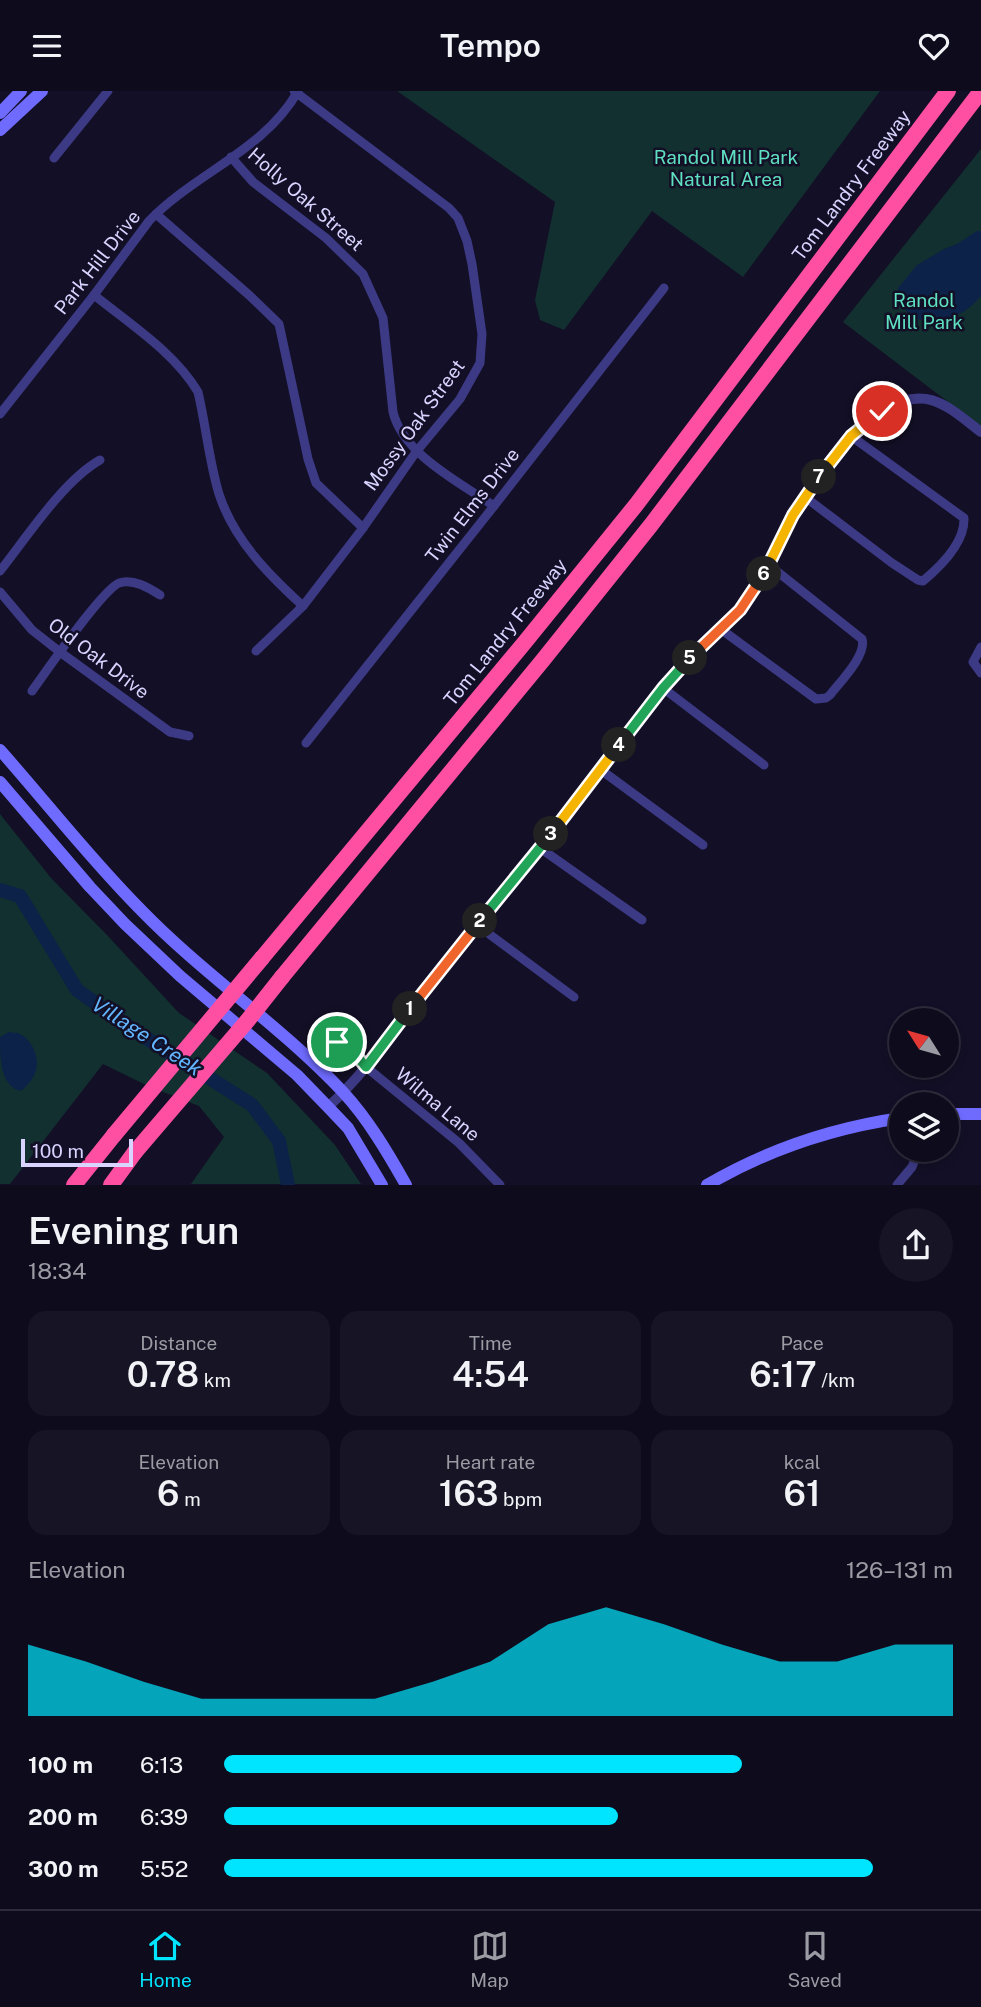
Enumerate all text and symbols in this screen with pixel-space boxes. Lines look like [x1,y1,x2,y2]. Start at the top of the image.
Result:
icon: menu [28,27,66,65]
text: Tempo [440,27,541,64]
icon: heart [915,27,953,65]
street label: Tom Landry Freeway [787,105,915,265]
street label: Holly Oak Street [244,143,368,255]
park label: Randol Mill Park Natural Area [654,146,799,190]
street label: Park Hill Drive [50,206,144,318]
park label: Randol Mill Park [885,289,963,333]
street label: Mossy Oak Street [359,355,469,495]
pin [852,381,912,441]
icon: check [863,392,901,430]
street label: Twin Elms Drive [421,444,523,566]
pin: 7 [802,459,836,495]
text: 7 [813,465,824,487]
street label: Tom Landry Freeway [439,554,571,710]
pin: 6 [746,557,782,591]
text: 6 [757,562,770,584]
street label: Old Oak Drive [44,613,154,703]
pin: 5 [672,641,708,675]
text: 5 [683,646,696,668]
pin: 4 [602,727,636,763]
text: 4 [612,733,625,755]
pin: 3 [534,817,568,851]
text: 3 [544,822,557,844]
pin: 2 [462,903,498,939]
text: 2 [473,909,486,931]
water label: Village Creek [87,991,207,1081]
pin: 1 [392,991,428,1027]
text: 1 [405,997,414,1019]
north arrow [889,1008,959,1078]
map controls [889,1008,959,1162]
pin [307,1012,367,1072]
icon: arrive [318,1023,356,1061]
street label: Wilma Lane [391,1062,485,1146]
button: layers [889,1092,959,1162]
scale bar [21,1135,133,1167]
text: 100 m [32,1140,84,1162]
text: Evening run [28,1208,239,1253]
button: share [879,1208,953,1282]
text: 18:34 [28,1257,86,1284]
text: Distance [140,1332,217,1354]
text: Time [469,1332,512,1354]
text: Pace [780,1332,824,1354]
text: 0.78 [127,1354,199,1395]
text: 4:54 [452,1354,529,1395]
text: 6:17 [749,1354,817,1395]
text: km [199,1369,231,1391]
text: /km [817,1369,855,1391]
text: Elevation [139,1451,219,1473]
text: Heart rate [446,1451,535,1473]
text: kcal [784,1451,821,1473]
text: 6 [157,1473,180,1514]
text: 163 [439,1473,499,1514]
text: 61 [784,1473,821,1514]
text: m [180,1488,201,1510]
text: bpm [499,1488,542,1510]
text: Elevation [28,1556,126,1583]
text: 126–131 m [846,1556,953,1583]
text: 100 m [28,1751,93,1778]
text: 6:13 [140,1751,183,1778]
text: 200 m [28,1803,98,1830]
text: 6:39 [140,1803,188,1830]
text: 300 m [28,1855,99,1882]
text: 5:52 [140,1855,188,1882]
tab: Home [139,1927,192,1991]
tab: Map [470,1927,509,1991]
tab: Saved [787,1927,842,1991]

